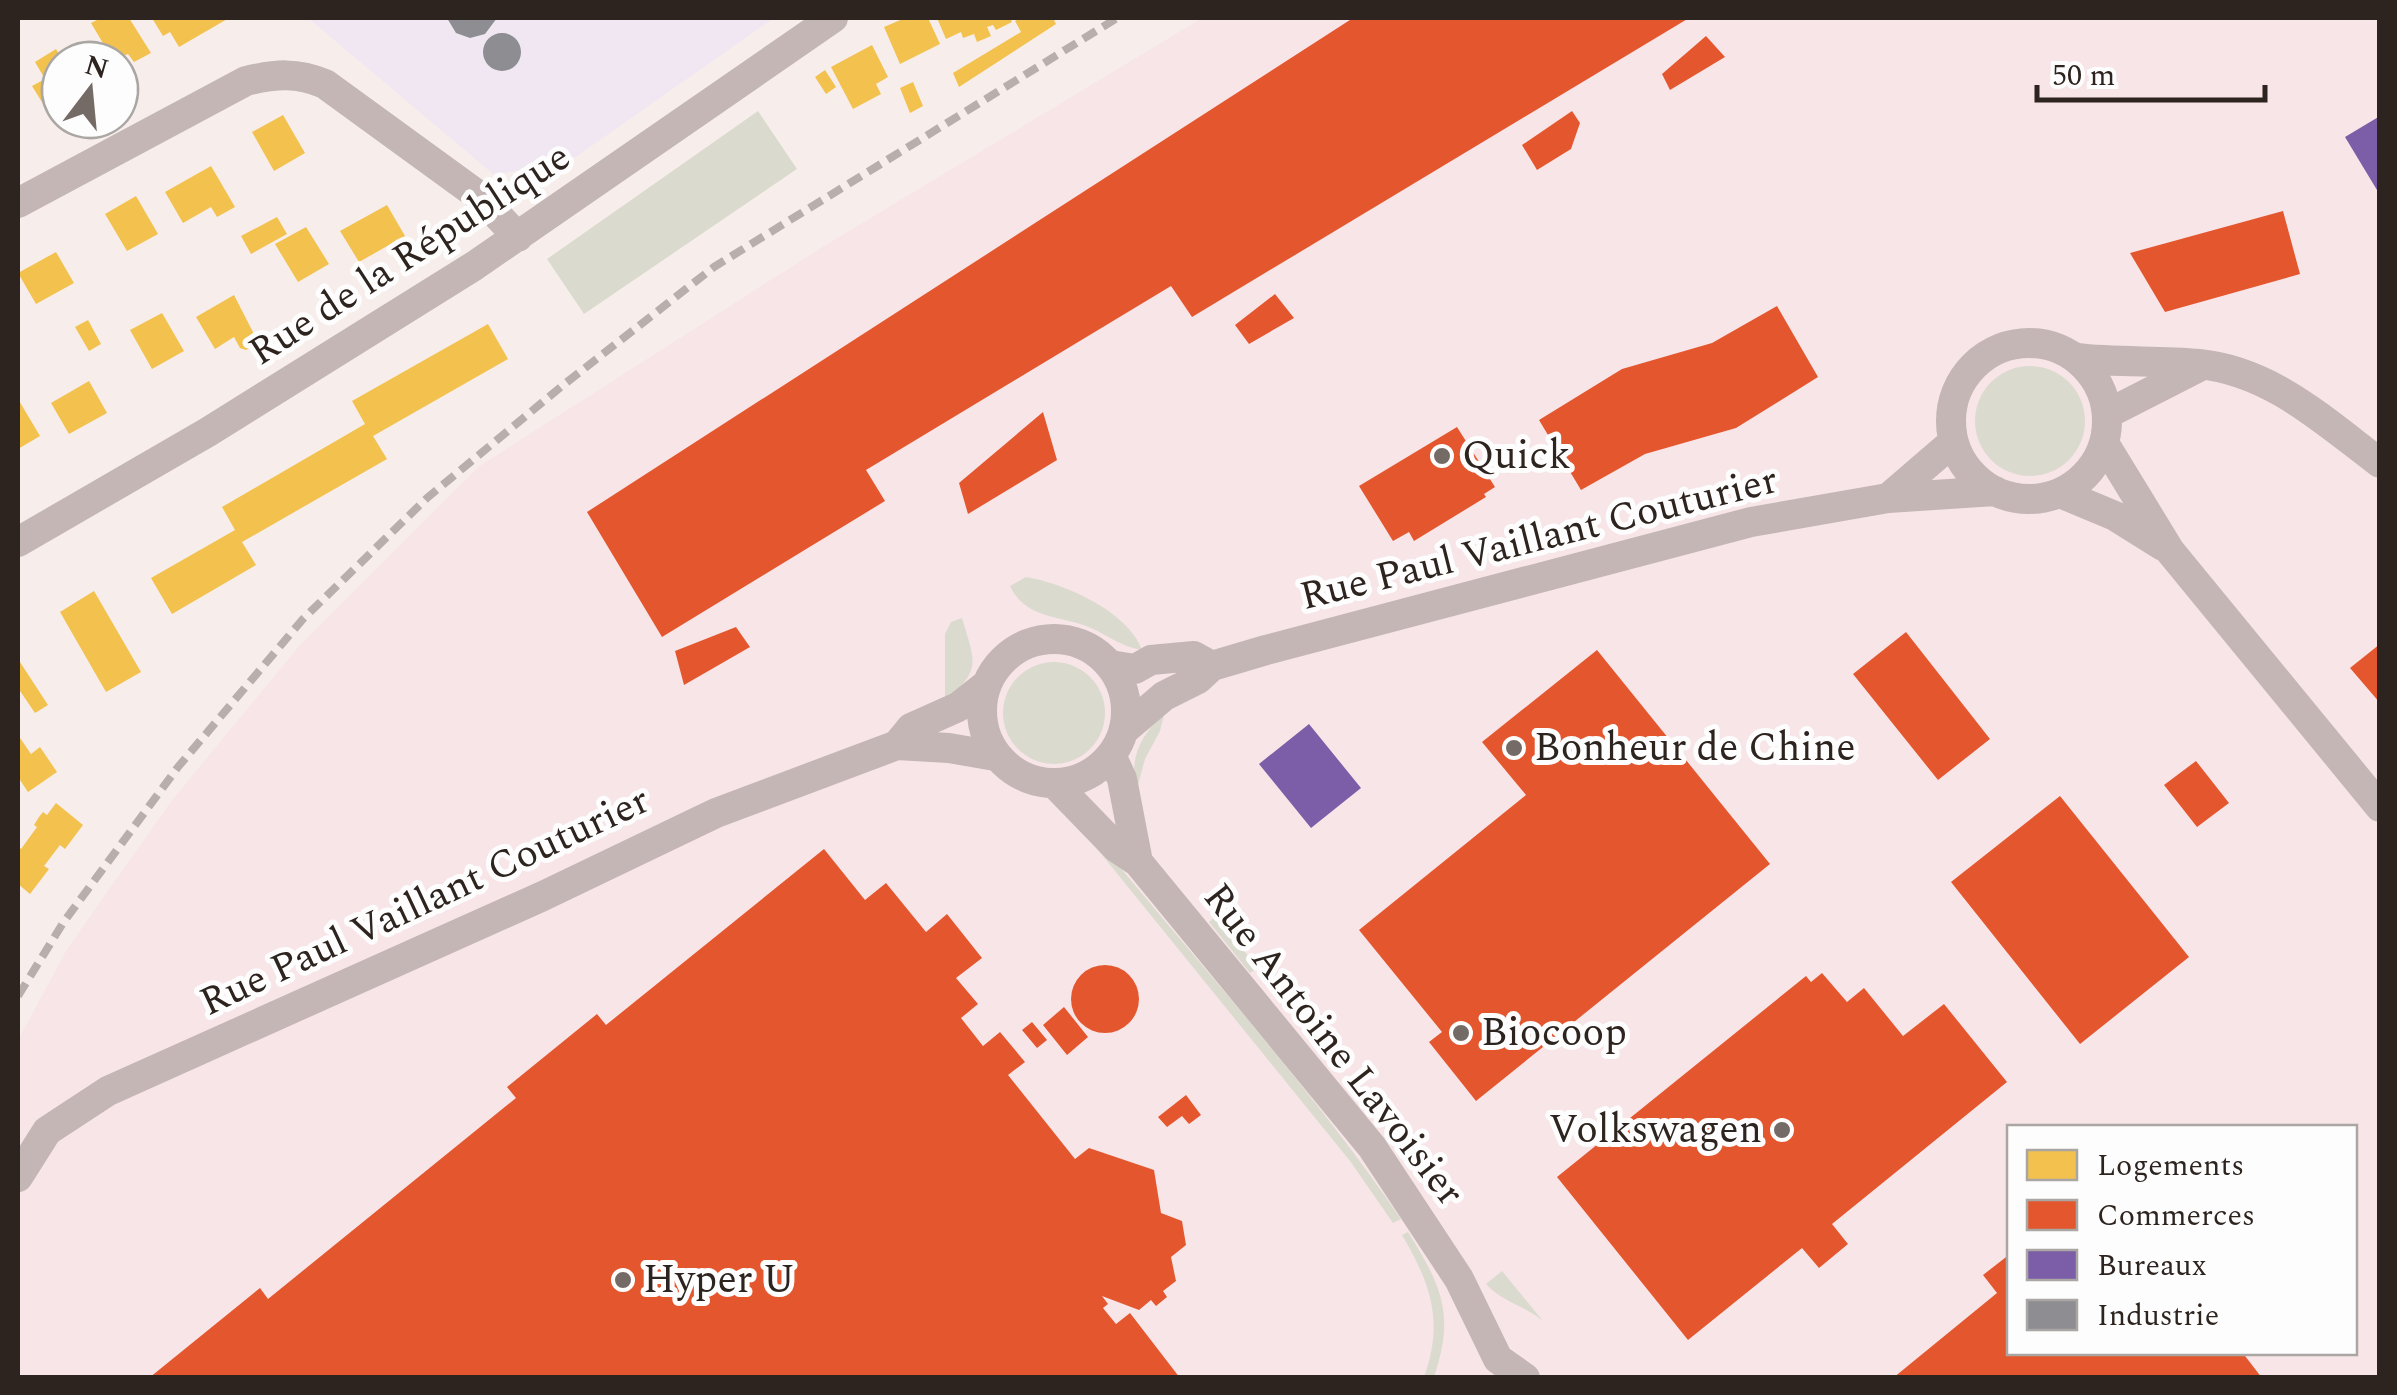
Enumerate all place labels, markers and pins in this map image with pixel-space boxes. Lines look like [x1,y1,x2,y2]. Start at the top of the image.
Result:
place label: Quick [1462,426,1571,487]
marker: Quick [1431,445,1453,467]
place label: Bonheur de Chine [1534,718,1856,779]
marker: Bonheur de Chine [1503,737,1525,759]
place label: Biocoop [1481,1003,1627,1064]
marker: Biocoop [1450,1022,1472,1044]
place label: Volkswagen [1549,1100,1762,1161]
marker: Volkswagen [1771,1119,1793,1141]
place label: Hyper U [643,1250,795,1311]
marker: Hyper U [612,1269,634,1291]

